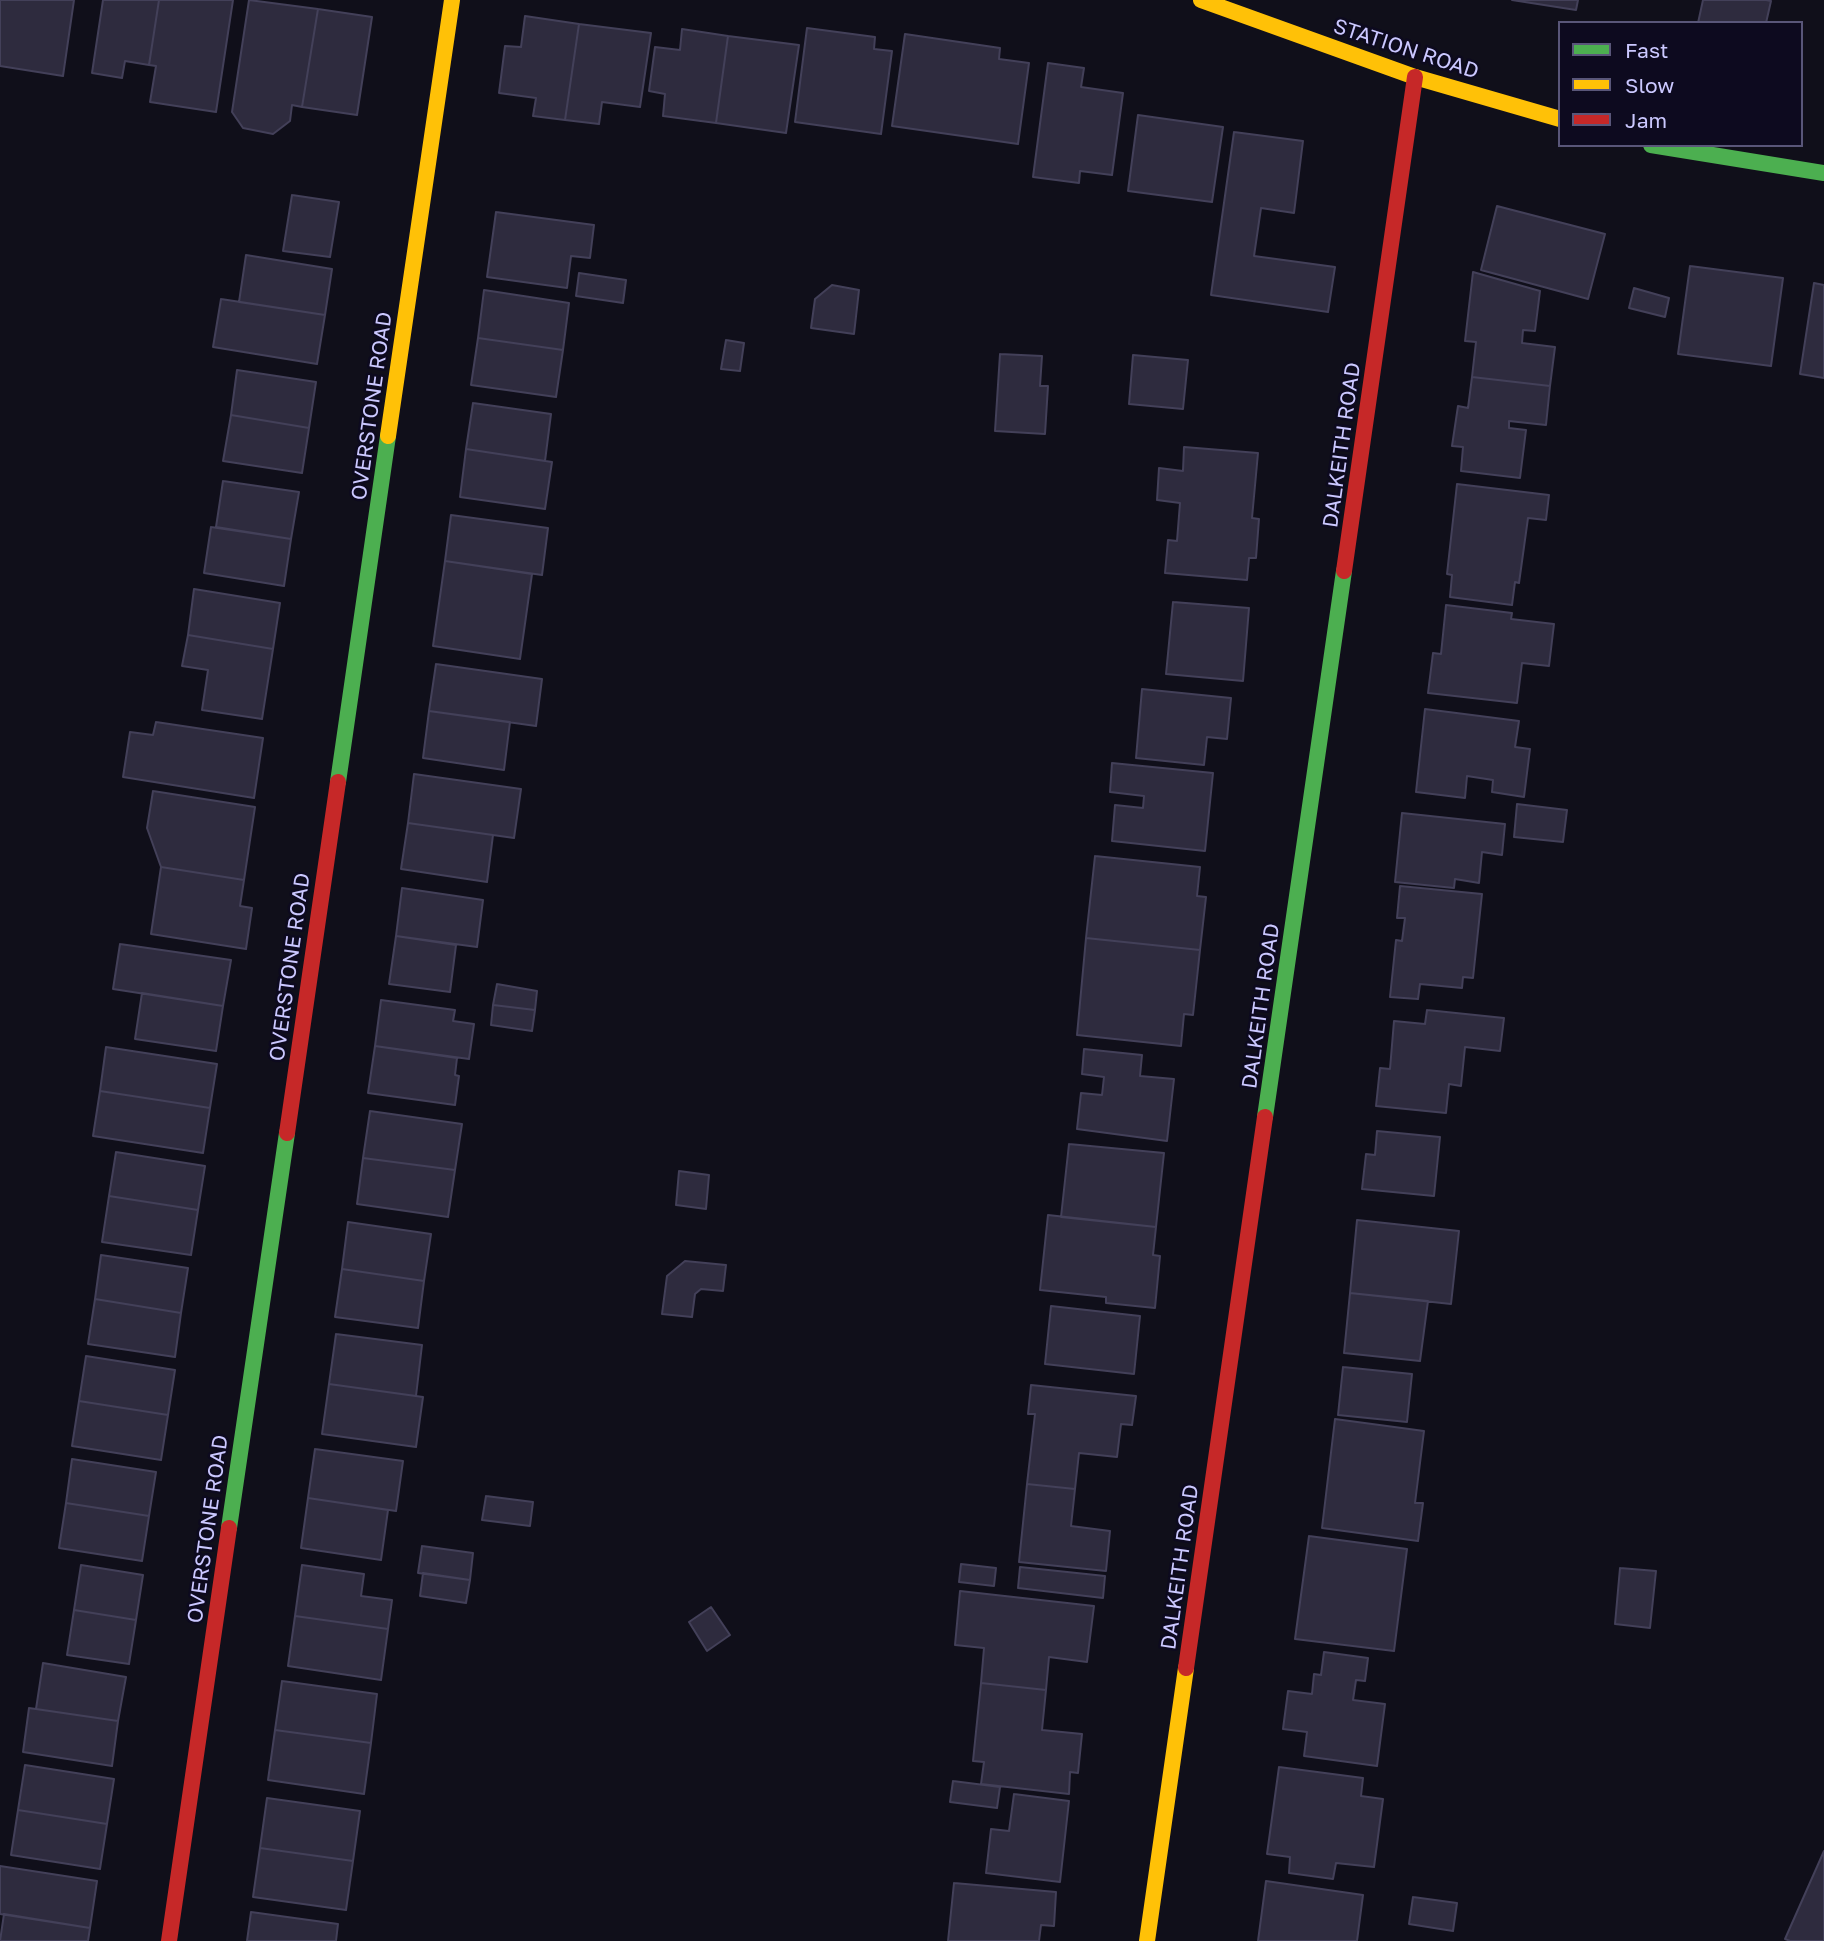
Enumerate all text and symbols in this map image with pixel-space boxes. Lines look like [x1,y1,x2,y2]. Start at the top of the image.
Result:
street label: STATION ROAD [1330,14,1482,84]
legend [1558,21,1803,147]
text: Fast [1625,37,1668,63]
text: Slow [1625,72,1674,98]
text: Jam [1625,107,1667,133]
street label: OVERSTONE ROAD [346,310,398,502]
street label: DALKEITH ROAD [1318,361,1366,529]
street label: OVERSTONE ROAD [264,871,316,1063]
street label: DALKEITH ROAD [1237,922,1285,1090]
street label: OVERSTONE ROAD [182,1433,234,1625]
street label: DALKEITH ROAD [1156,1483,1204,1651]

